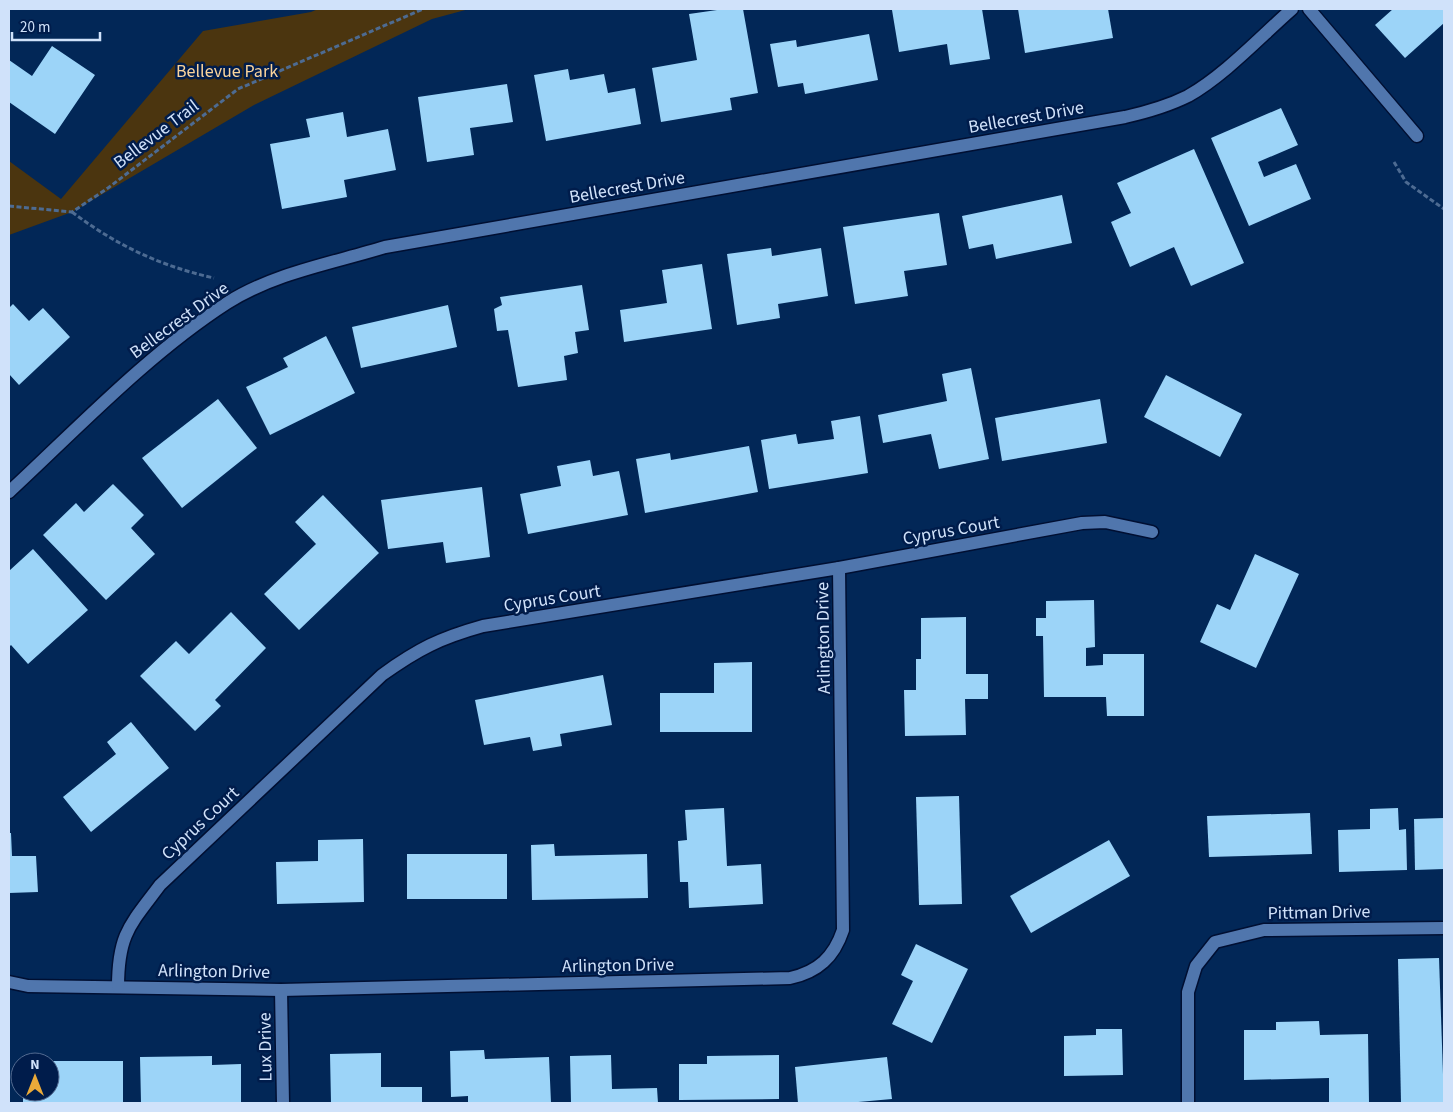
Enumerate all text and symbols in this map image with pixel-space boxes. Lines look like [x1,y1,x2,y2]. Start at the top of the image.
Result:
scale bar [12,10,100,42]
text: 20 m [20,17,50,38]
park label: Bellevue Park [176,59,278,84]
street label: Bellevue Trail [108,94,204,175]
street label: Bellecrest Drive [966,95,1086,140]
street label: Bellecrest Drive [567,165,687,210]
street label: Bellecrest Drive [125,276,234,365]
street label: Cyprus Court [901,510,1001,551]
street label: Cyprus Court [502,579,602,618]
street label: Arlington Drive [810,582,837,694]
street label: Cyprus Court [156,781,245,866]
street label: Pittman Drive [1267,899,1371,926]
street label: Arlington Drive [562,952,674,979]
street label: Arlington Drive [158,958,270,985]
street label: Lux Drive [252,1012,279,1082]
north arrow [10,1052,60,1102]
text: N [30,1055,40,1075]

